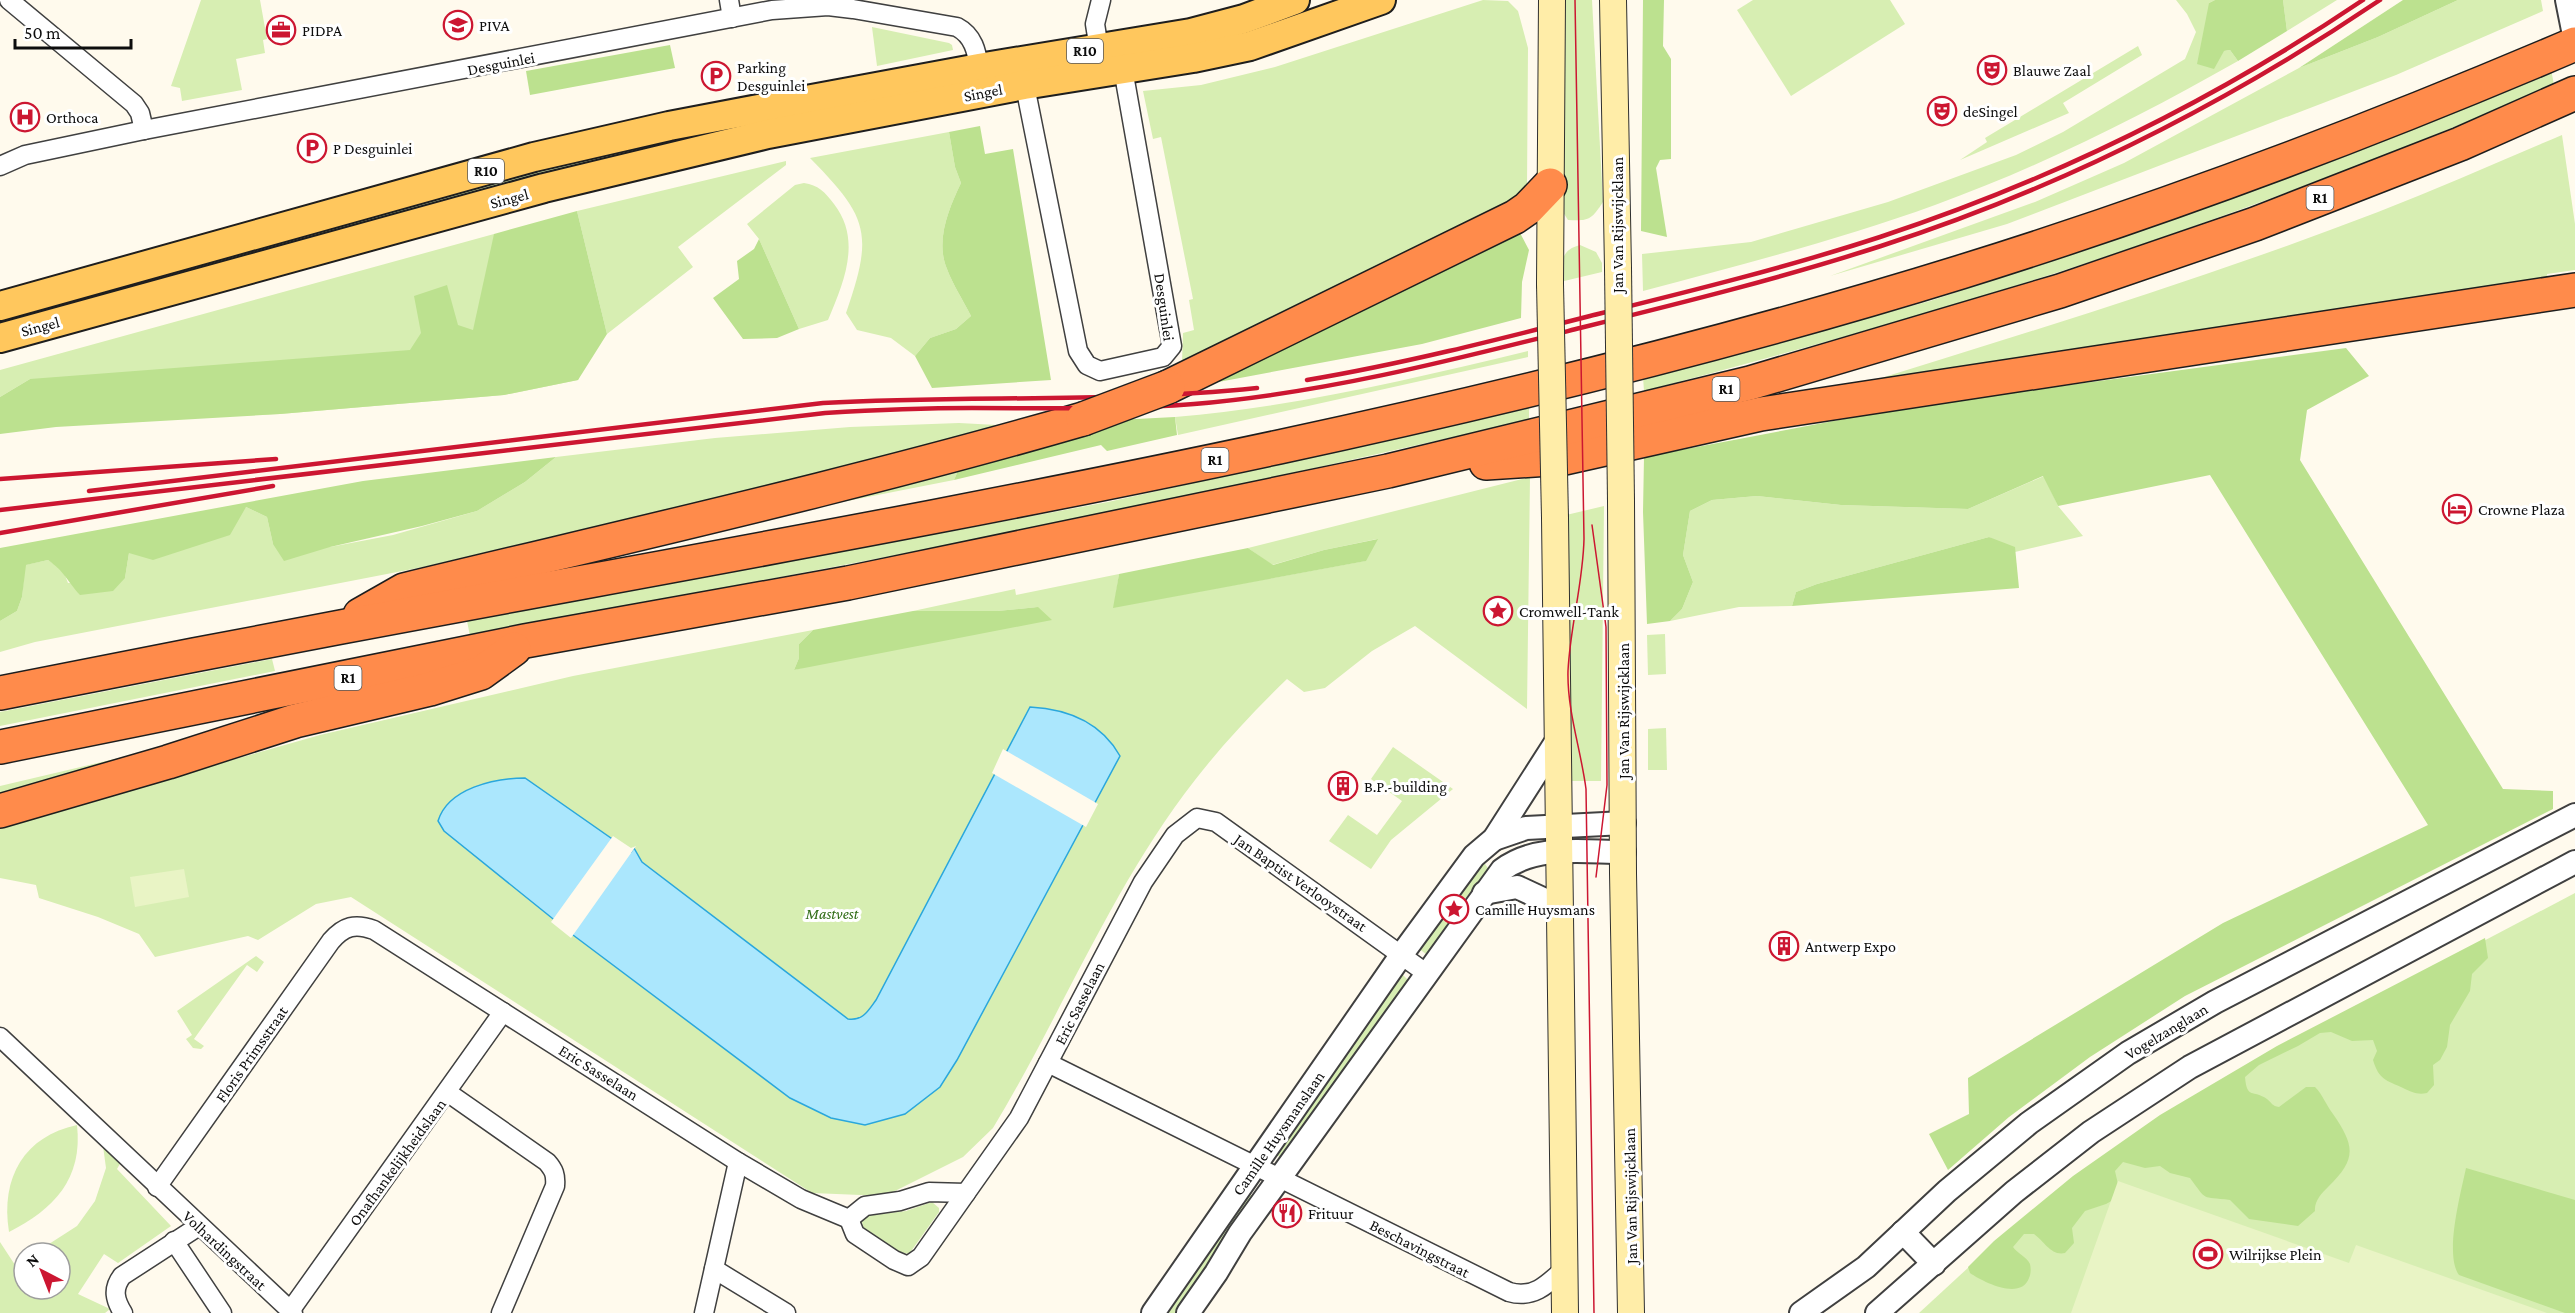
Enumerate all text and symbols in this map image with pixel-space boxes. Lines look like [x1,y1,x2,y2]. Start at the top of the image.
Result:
school or university icon: PIVA [442,9,474,41]
scale bar [15,12,130,50]
office icon: PIDPA [265,14,297,46]
place label: PIVA [479,17,510,34]
place label: PIDPA [302,22,343,39]
text: 50 m [24,23,61,43]
road number: R10 [1067,39,1103,63]
street label: Desguinlei [466,49,536,79]
theatre icon: Blauwe Zaal [1976,54,2008,86]
place label: Parking Desguinlei [737,59,805,95]
parking icon: Parking Desguinlei [700,60,732,92]
place label: Blauwe Zaal [2013,62,2091,79]
street label: Singel [962,80,1004,106]
theatre icon: deSingel [1926,95,1958,127]
hospital icon: Orthoca [9,101,41,133]
place label: deSingel [1963,103,2018,121]
place label: Orthoca [46,109,99,126]
parking icon: P Desguinlei [296,132,328,164]
place label: P Desguinlei [333,140,412,158]
street label: Jan Van Rijswijcklaan [1609,157,1627,295]
road number: R10 [468,159,504,183]
street label: Singel [488,185,530,213]
road number: R1 [2306,186,2334,210]
street label: Desguinlei [1150,272,1178,342]
street label: Singel [19,313,61,341]
road number: R1 [1712,377,1740,401]
road number: R1 [1202,448,1228,472]
hotel icon: Crowne Plaza [2441,493,2473,525]
place label: Crowne Plaza [2478,501,2566,518]
place icon: Cromwell-Tank [1482,595,1514,627]
place label: Cromwell-Tank [1519,603,1619,620]
street label: Jan Van Rijswijcklaan [1615,643,1633,781]
road number: R1 [334,666,362,690]
building icon: B.P.-building [1327,770,1359,802]
place label: B.P.-building [1364,778,1447,796]
street label: Jan Baptist Verlooystraat [1229,829,1371,936]
place icon: Camille Huysmans [1438,893,1470,925]
place label: Camille Huysmans [1475,901,1595,919]
park label: Mastvest [805,905,859,922]
building icon: Antwerp Expo [1768,930,1800,962]
place label: Antwerp Expo [1805,938,1896,956]
street label: Eric Sasselaan [1051,959,1108,1047]
street label: Vogelzanglaan [2122,1000,2212,1064]
street label: Floris Primsstraat [212,1002,291,1106]
street label: Eric Sasselaan [556,1041,642,1104]
street label: Camille Huysmanslaan [1229,1068,1329,1199]
street label: Onafhankelijkheidslaan [346,1095,450,1230]
street label: Jan Van Rijswijcklaan [1621,1127,1641,1266]
restaurant icon: Frituur [1271,1197,1303,1229]
place label: Frituur [1308,1205,1354,1222]
street label: Volhardingstraat [179,1207,270,1295]
street label: Beschavingstraat [1367,1216,1473,1282]
sports icon: Wilrijkse Plein [2192,1238,2224,1270]
north arrow [12,1241,72,1301]
place label: Wilrijkse Plein [2229,1246,2322,1264]
text: N [23,1250,42,1270]

